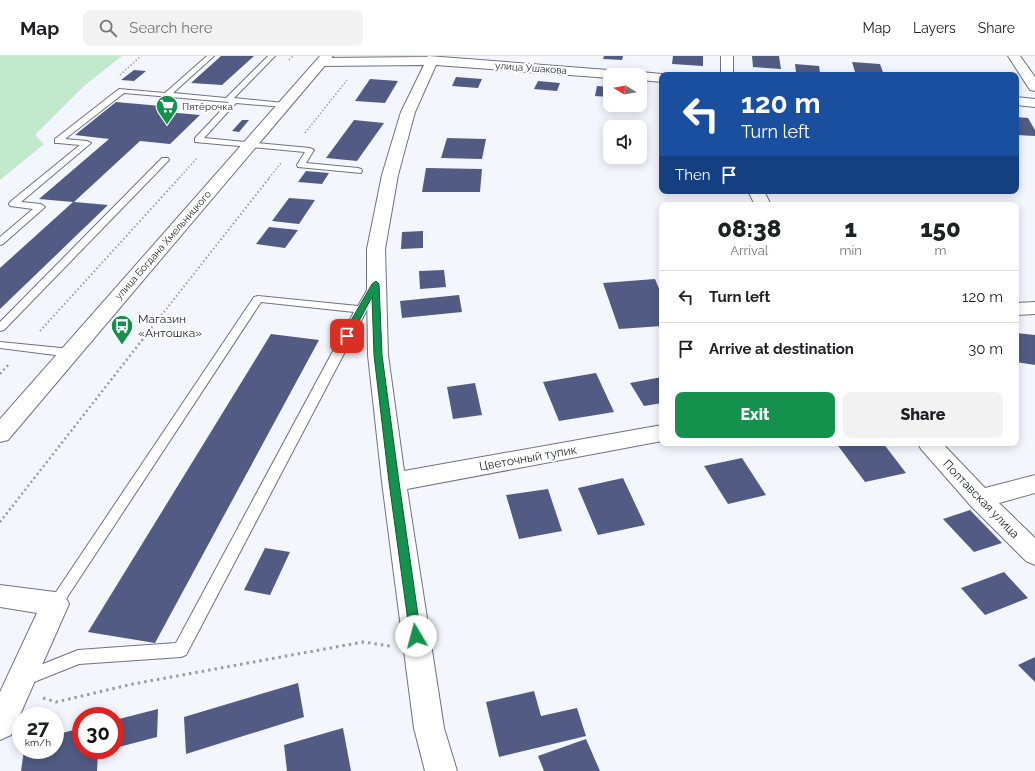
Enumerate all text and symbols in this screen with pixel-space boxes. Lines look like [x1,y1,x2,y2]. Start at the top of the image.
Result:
search box [83,10,363,46]
text: Map [20,17,59,39]
icon: search [97,17,119,39]
text: Search here [129,19,213,37]
text: Map [863,20,891,36]
text: Layers [913,20,956,36]
text: Share [978,20,1015,36]
street label: улица Ушакова [495,60,567,76]
north arrow [603,68,647,112]
map controls [603,68,647,164]
text: 120 m [741,87,821,120]
icon: left [675,88,727,140]
supermarket icon: Пятёрочка [154,93,180,126]
place label: Пятёрочка [182,101,233,112]
button: sound [603,120,647,164]
text: Turn left [741,121,810,142]
icon: arrive [718,164,740,186]
text: Then [675,166,710,184]
street label: улица Богдана Хмельницкого [113,188,213,302]
text: 08:38 [717,214,781,243]
text: 1 [845,214,857,243]
text: 150 [920,214,961,243]
text: Arrival [730,243,768,258]
text: min [840,243,862,258]
text: m [934,243,946,258]
icon: left [675,286,697,308]
text: Turn left [709,288,770,306]
text: 120 m [962,288,1003,306]
place label: Магазин «Антошка» [138,312,202,340]
bus stop icon: Магазин «Антошка» [109,313,135,346]
pin [330,319,364,353]
icon: arrive [336,325,358,347]
icon: arrive [675,338,697,360]
text: Arrive at destination [709,340,854,358]
text: 30 m [968,340,1003,358]
button: Exit [675,392,835,438]
button: Share [843,392,1003,438]
street label: Цветочный тупик [478,443,578,473]
street label: Полтавская улица [940,457,1022,541]
position arrow [395,615,437,657]
speed limit sign: 30 [72,707,124,759]
text: 27 [27,716,49,740]
text: km/h [25,737,51,748]

